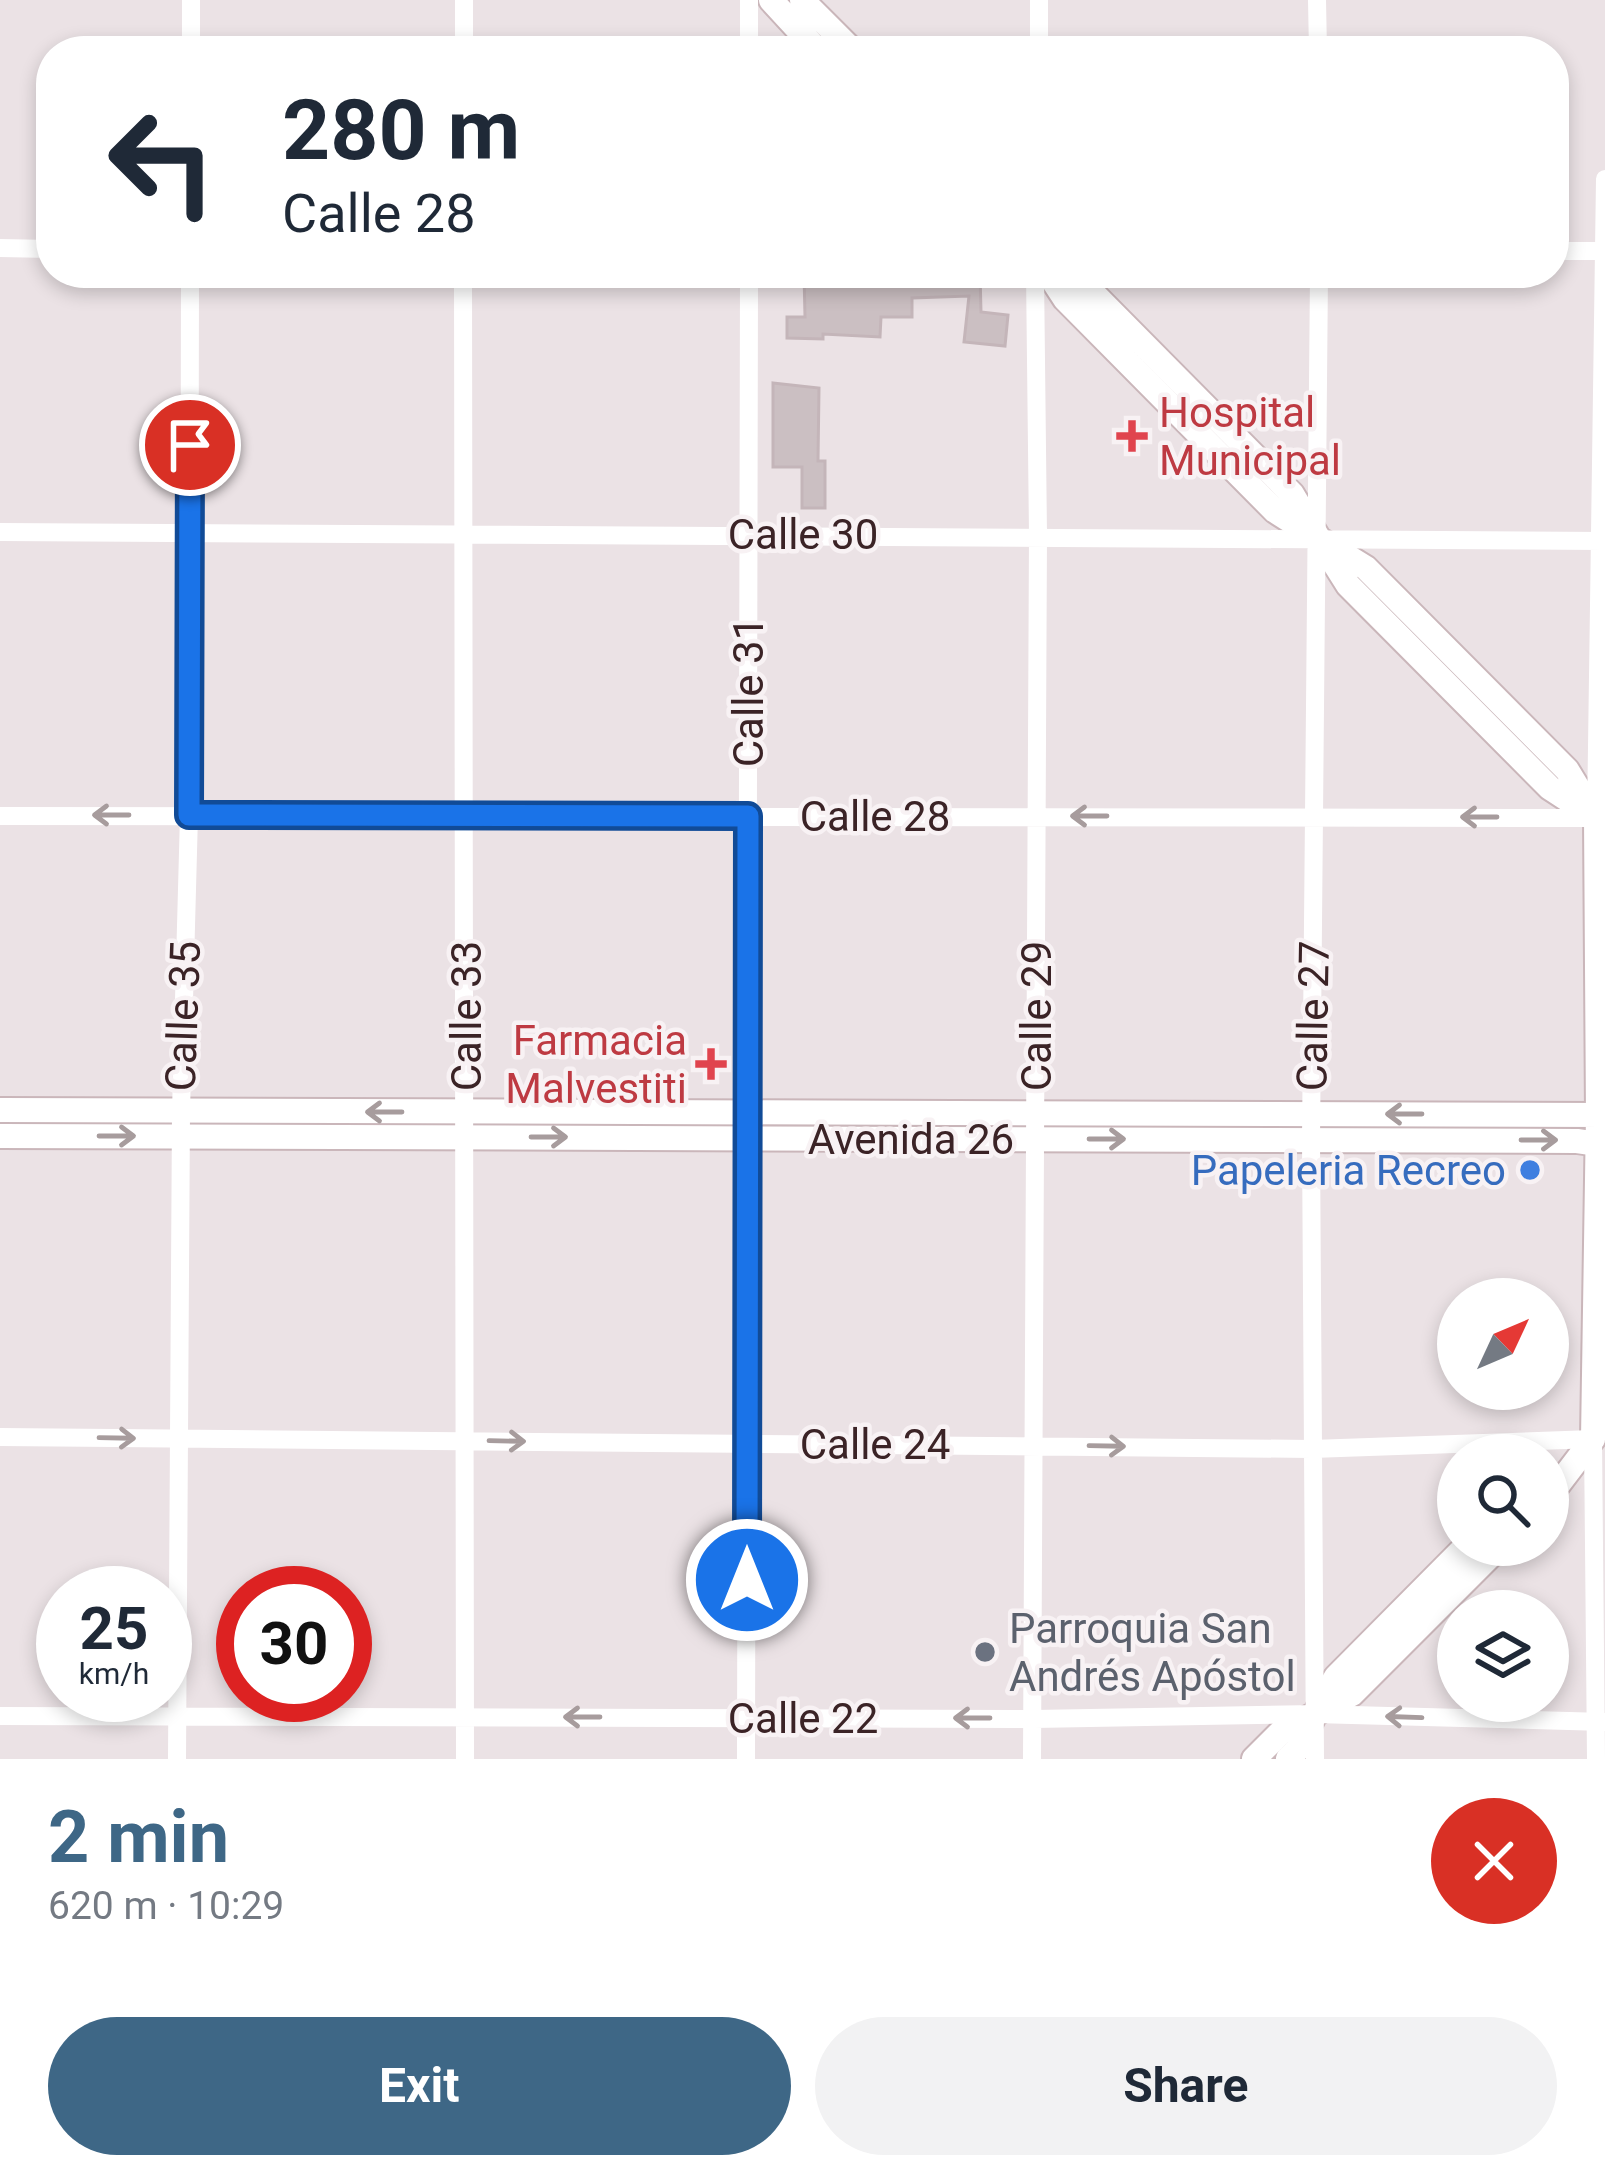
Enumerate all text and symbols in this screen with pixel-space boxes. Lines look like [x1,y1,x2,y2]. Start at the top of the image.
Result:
text: 280 m [282,81,520,180]
icon: left [84,84,240,240]
text: Calle 28 [282,182,476,245]
place label: Hospital Municipal [1159,388,1341,485]
pin [139,394,241,496]
icon: arrive [157,412,223,478]
marker: Hospital Municipal [1116,420,1148,452]
street label: Calle 30 [728,510,878,559]
street label: Calle 31 [724,617,773,767]
street label: Calle 28 [800,792,950,841]
one-way arrow [92,804,131,826]
one-way arrow [1070,805,1109,827]
one-way arrow [1460,806,1499,828]
street label: Calle 35 [156,940,210,1092]
street label: Calle 27 [1287,940,1339,1092]
street label: Calle 33 [442,941,491,1091]
street label: Calle 29 [1012,941,1061,1091]
place label: Farmacia Malvestiti [505,1016,687,1113]
marker: Farmacia Malvestiti [698,1051,724,1077]
one-way arrow [365,1101,404,1123]
one-way arrow [1385,1103,1424,1125]
street label: Avenida 26 [808,1115,1014,1164]
one-way arrow [97,1125,136,1147]
one-way arrow [529,1126,568,1148]
one-way arrow [1087,1128,1126,1150]
one-way arrow [1519,1129,1558,1152]
place label: Papeleria Recreo [1191,1146,1506,1195]
marker: Papeleria Recreo [1517,1157,1543,1183]
north arrow [1437,1278,1569,1410]
map controls [1437,1278,1569,1722]
street label: Calle 24 [800,1420,950,1469]
one-way arrow [97,1427,136,1450]
one-way arrow [487,1429,526,1452]
one-way arrow [1087,1434,1126,1457]
button: search [1437,1434,1569,1566]
position arrow [684,1517,810,1643]
speed limit sign: 30 [216,1566,372,1722]
button: layers [1437,1590,1569,1722]
text: 25 [80,1593,148,1664]
place label: Parroquia San Andrés Apóstol [1009,1604,1296,1701]
marker: Parroquia San Andrés Apóstol [972,1639,998,1665]
text: km/h [79,1656,149,1691]
street label: Calle 22 [728,1694,878,1743]
one-way arrow [1385,1705,1424,1728]
one-way arrow [563,1706,602,1728]
one-way arrow [953,1707,992,1730]
text: 2 min [48,1795,229,1880]
button: close [1431,1798,1557,1924]
text: 620 m · 10:29 [48,1883,284,1929]
button: Exit [48,2017,791,2155]
button: Share [815,2017,1557,2155]

